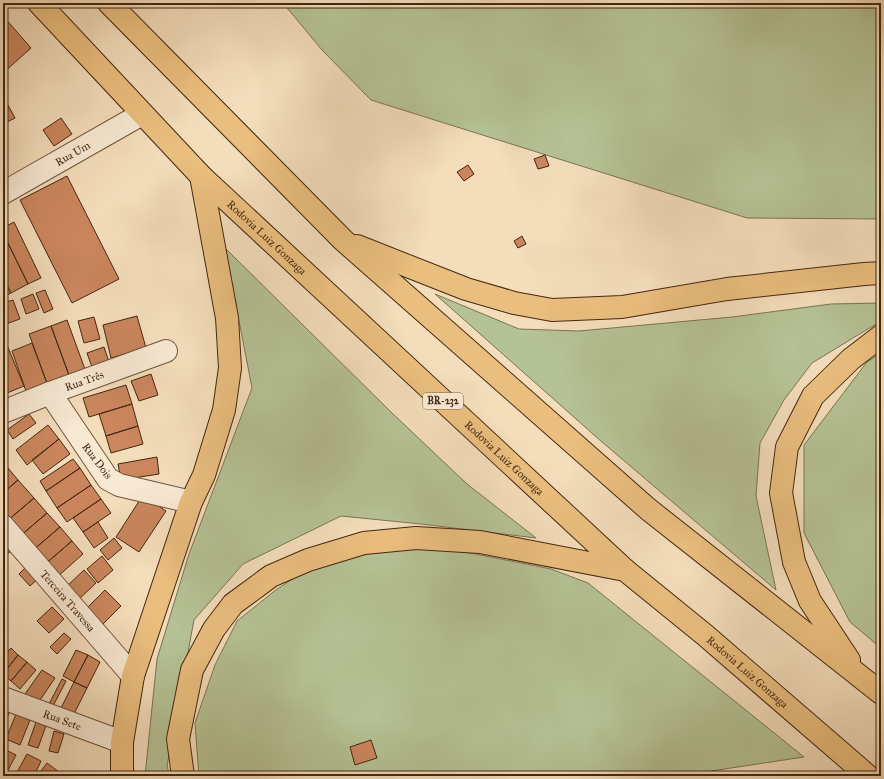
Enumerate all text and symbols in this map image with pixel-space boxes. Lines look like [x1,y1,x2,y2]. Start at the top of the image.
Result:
street label: Rua Um [53,138,93,169]
street label: Rodovia Luiz Gonzaga [225,197,309,277]
street label: Rua Três [63,368,105,394]
road number: BR-232 [423,393,463,409]
street label: Rodovia Luiz Gonzaga [462,418,547,498]
street label: Rua Dois [79,440,115,482]
street label: Terceira Travessa [38,567,98,634]
street label: Rodovia Luiz Gonzaga [704,633,791,711]
street label: Rua Sete [41,707,83,733]

